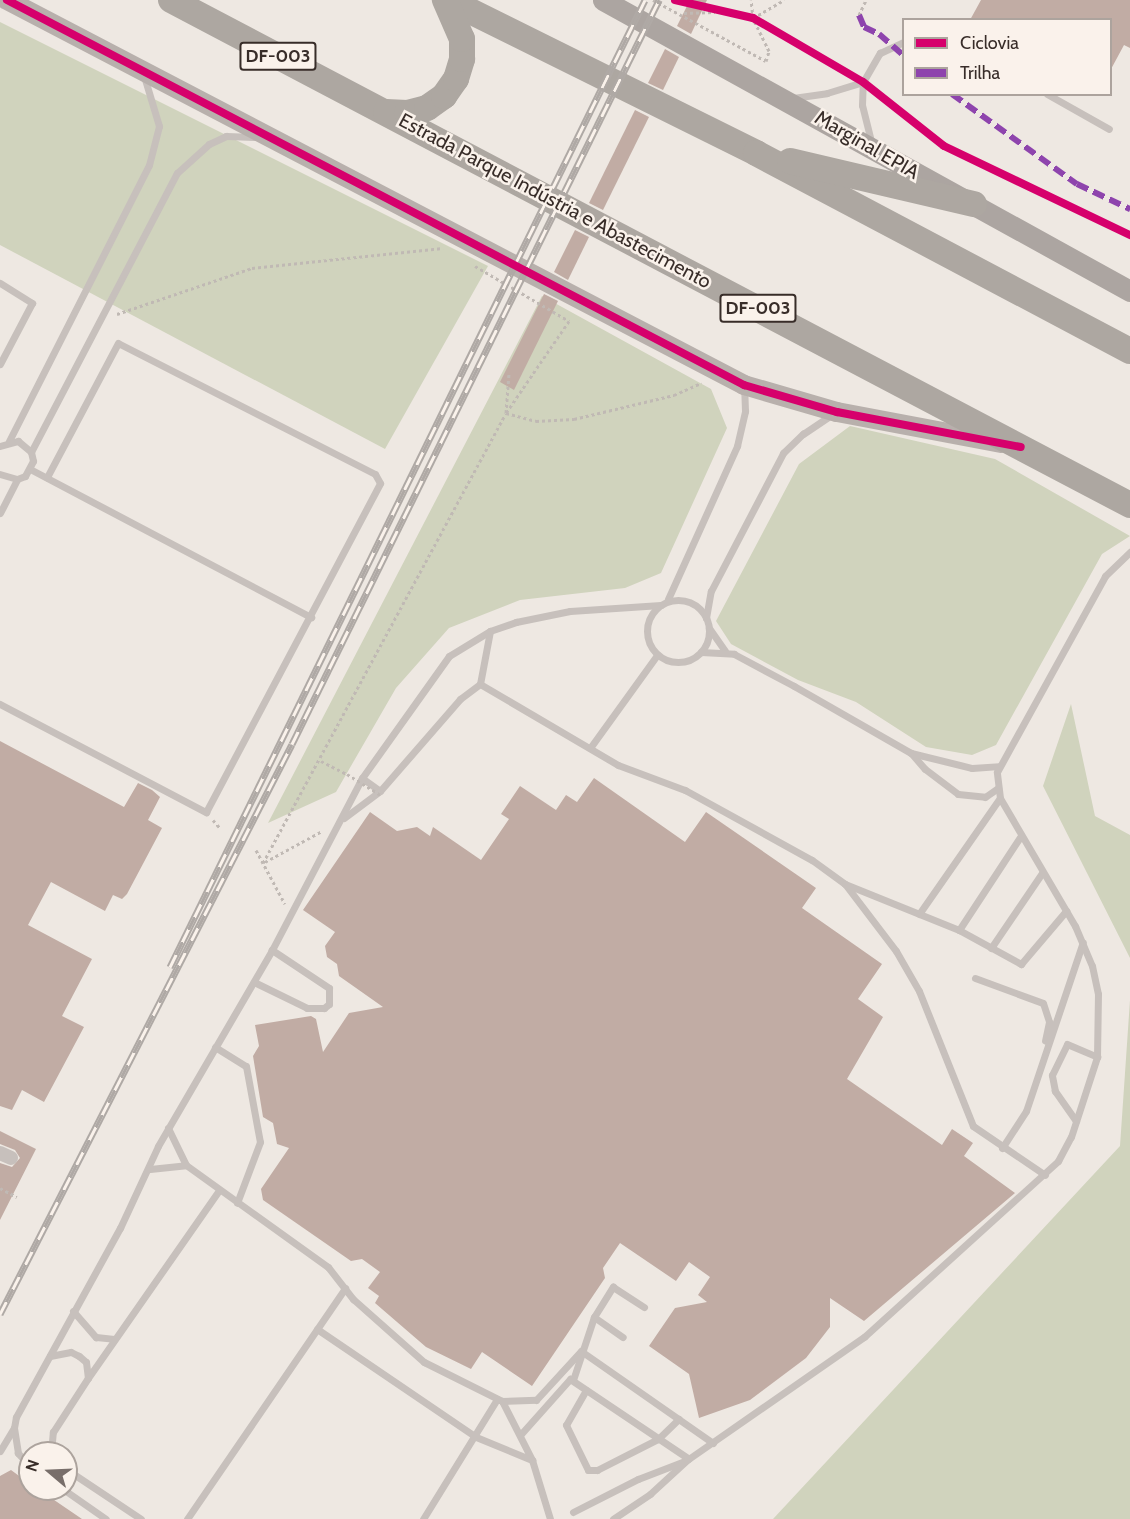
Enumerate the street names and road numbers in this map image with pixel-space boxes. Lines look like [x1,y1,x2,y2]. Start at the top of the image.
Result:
road number: DF-003 [239,41,317,71]
street label: Marginal EPIA [811,105,923,185]
street label: Estrada Parque Indústria e Abastecimento [395,108,715,294]
road number: DF-003 [719,293,797,323]

